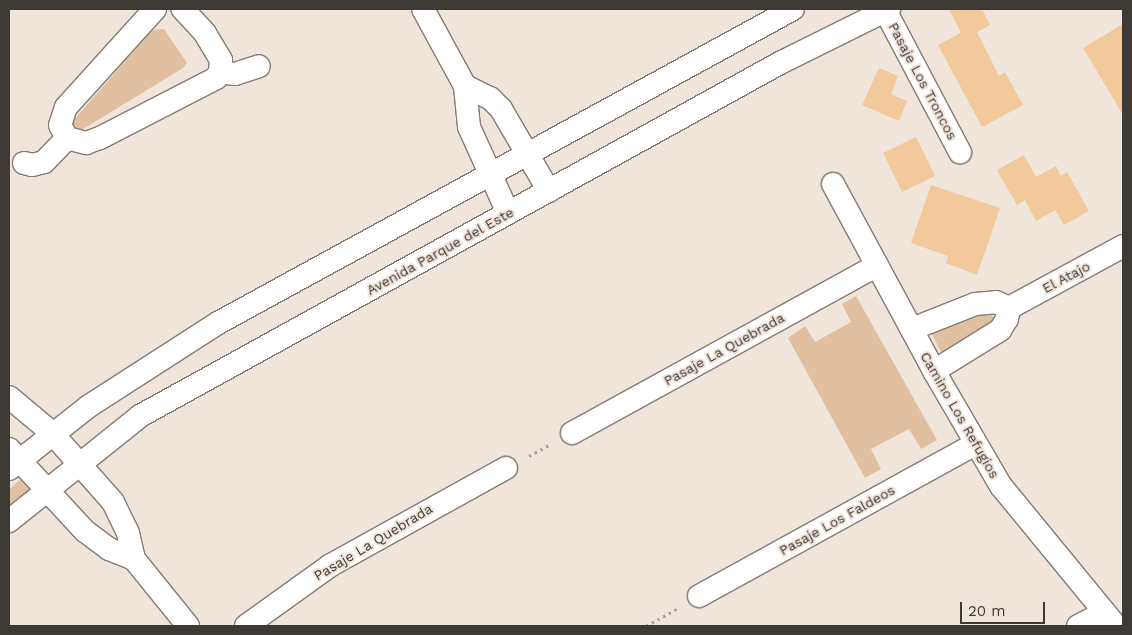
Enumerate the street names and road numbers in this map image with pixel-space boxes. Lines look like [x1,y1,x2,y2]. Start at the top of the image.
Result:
street label: Pasaje Los Troncos [885,19,961,143]
street label: Avenida Parque del Este [363,203,517,299]
street label: El Atajo [1039,257,1093,297]
street label: Pasaje La Quebrada [661,309,787,389]
street label: Camino Los Refugios [917,349,1003,481]
street label: Pasaje Los Faldeos [776,481,898,559]
street label: Pasaje La Quebrada [311,500,435,584]

